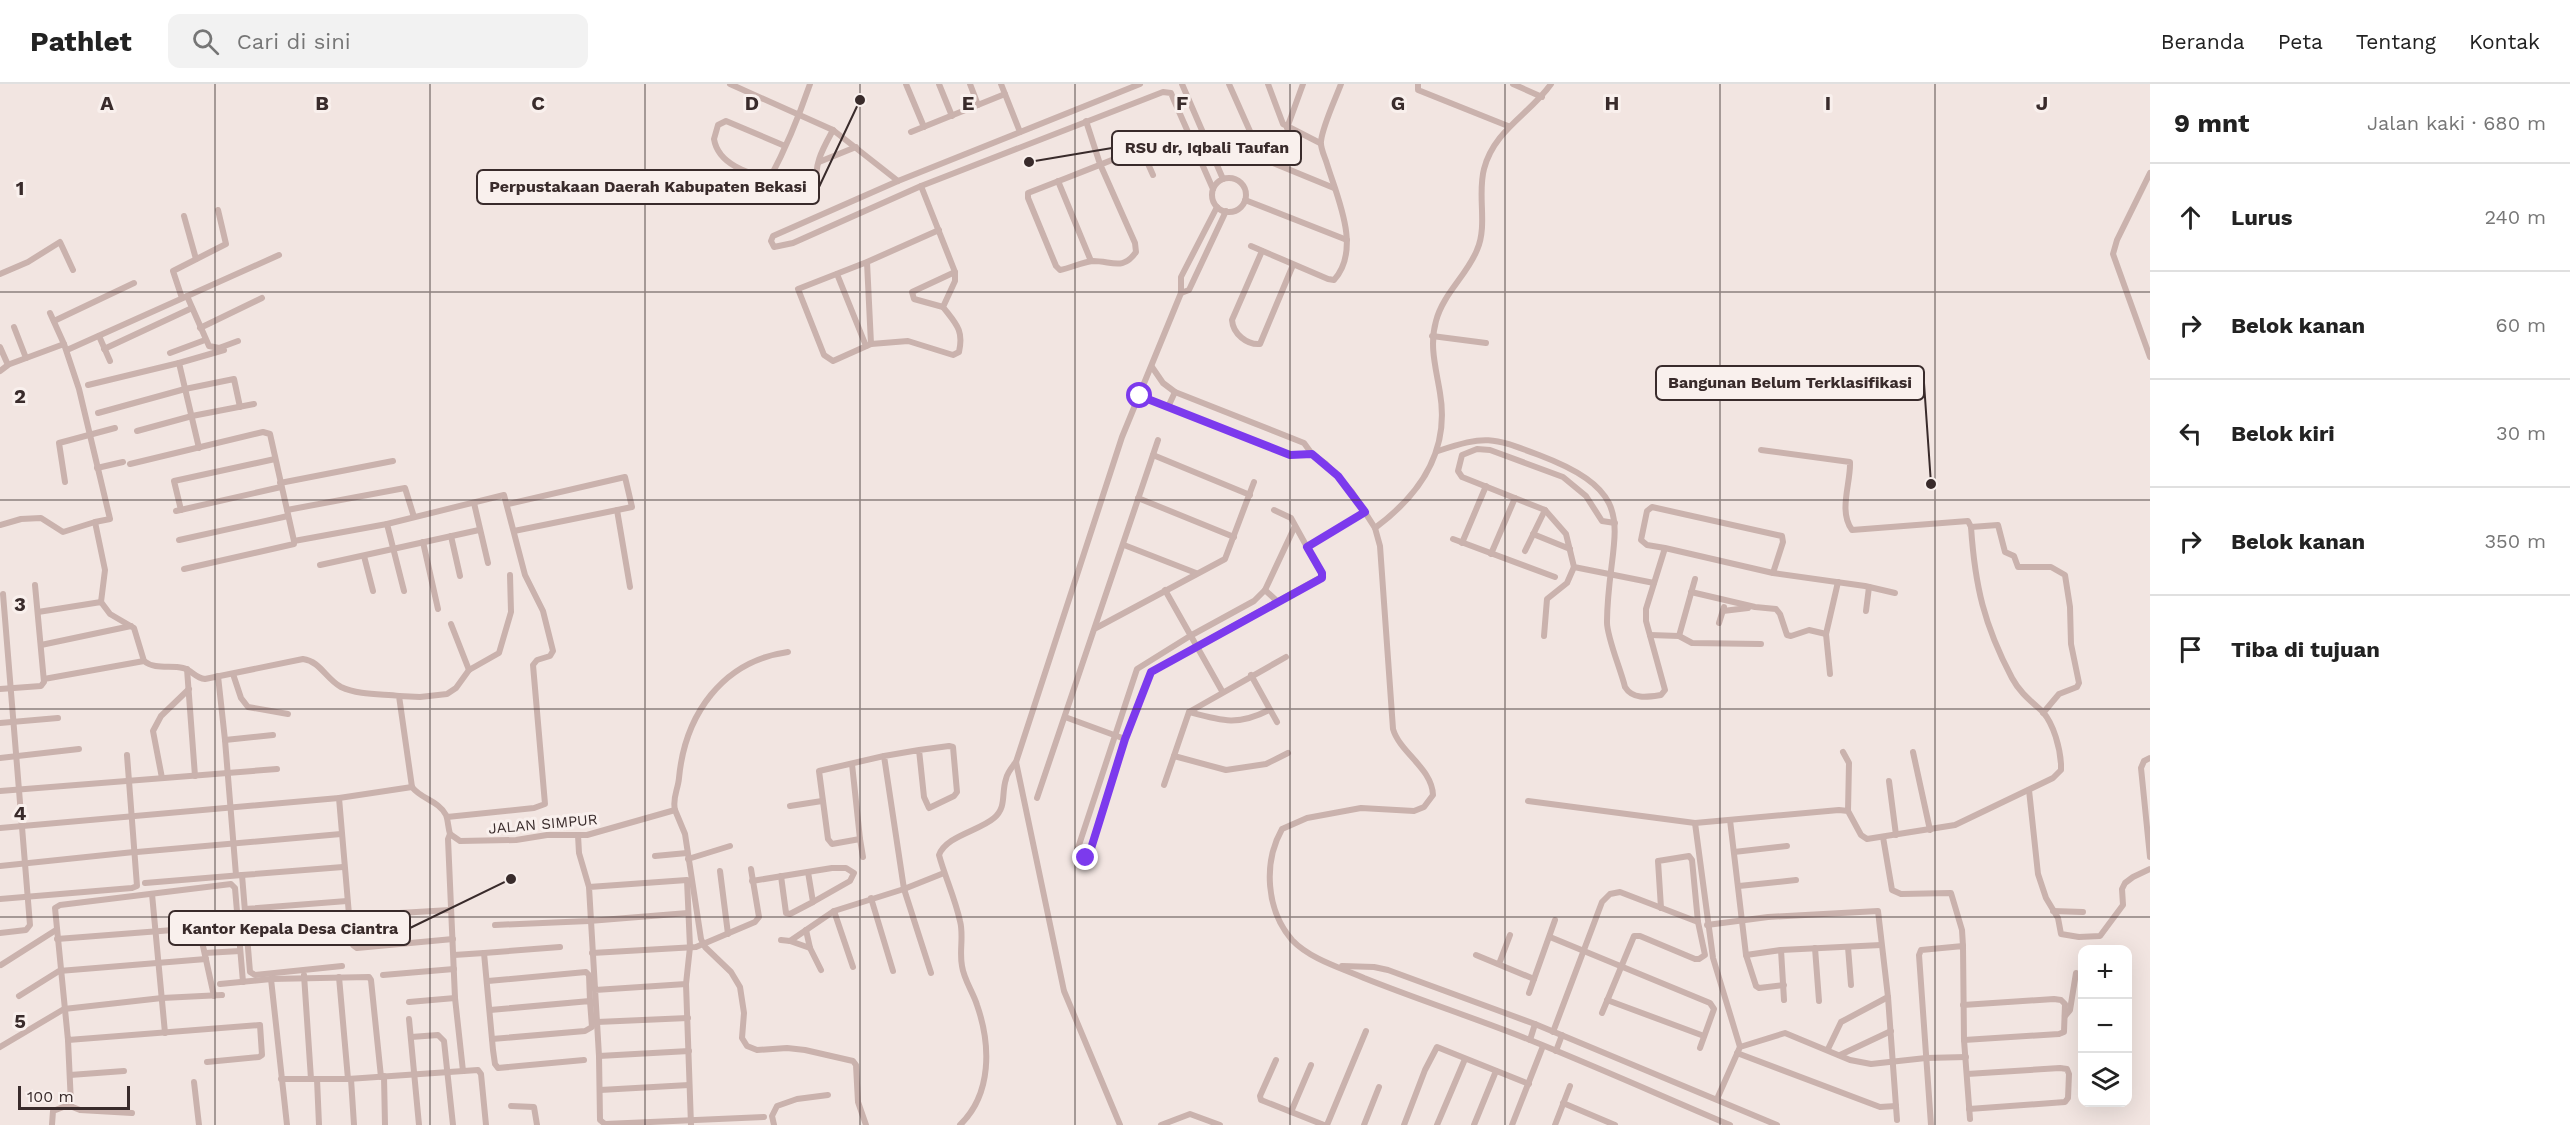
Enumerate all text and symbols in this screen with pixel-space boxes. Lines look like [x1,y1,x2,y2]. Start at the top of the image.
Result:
search box [168,14,588,68]
text: Pathlet [30,25,132,58]
icon: search [189,25,222,58]
text: Cari di sini [237,29,351,54]
text: Beranda [2161,29,2245,54]
text: Peta [2278,29,2323,54]
text: Tentang [2356,29,2436,54]
text: Kontak [2469,29,2540,54]
text: A [100,91,114,115]
text: B [315,91,329,115]
text: C [531,91,545,115]
text: D [745,91,759,115]
text: E [962,91,974,115]
text: F [1176,91,1188,115]
text: G [1391,91,1405,115]
text: H [1605,91,1619,115]
text: I [1825,91,1831,115]
text: J [2036,91,2048,115]
text: 9 mnt [2174,108,2249,138]
text: Jalan kaki · 680 m [2367,111,2546,135]
callout: RSU dr, Iqbali Taufan [1112,131,1301,165]
text: RSU dr, Iqbali Taufan [1125,138,1289,157]
callout: Perpustakaan Daerah Kabupaten Bekasi [477,170,819,204]
text: 1 [16,176,24,200]
text: Perpustakaan Daerah Kabupaten Bekasi [489,177,807,196]
icon: ahead [2174,201,2207,234]
text: Lurus [2231,205,2293,230]
text: 240 m [2484,205,2546,229]
icon: right [2174,309,2207,342]
text: Belok kanan [2231,313,2365,338]
text: 60 m [2496,313,2546,337]
callout: Bangunan Belum Terklasifikasi [1656,366,1924,400]
text: Bangunan Belum Terklasifikasi [1668,373,1912,392]
route start [1126,382,1152,408]
text: 2 [14,384,26,408]
icon: left [2174,417,2207,450]
text: Belok kiri [2231,421,2335,446]
text: 30 m [2496,421,2546,445]
icon: right [2174,525,2207,558]
text: Belok kanan [2231,529,2365,554]
text: 350 m [2484,529,2546,553]
text: 3 [14,592,26,616]
icon: arrive [2174,633,2207,666]
text: Tiba di tujuan [2231,637,2380,662]
text: 4 [14,801,27,825]
street label: JALAN SIMPUR [488,810,598,838]
route end [1072,844,1098,870]
callout: Kantor Kepala Desa Ciantra [169,911,410,945]
text: Kantor Kepala Desa Ciantra [182,919,399,938]
map controls [2078,945,2132,1107]
button: + [2078,945,2132,999]
button: − [2078,999,2132,1053]
text: 5 [14,1009,26,1033]
button: layers [2078,1053,2132,1107]
scale bar [18,1083,130,1110]
text: 100 m [27,1087,74,1106]

